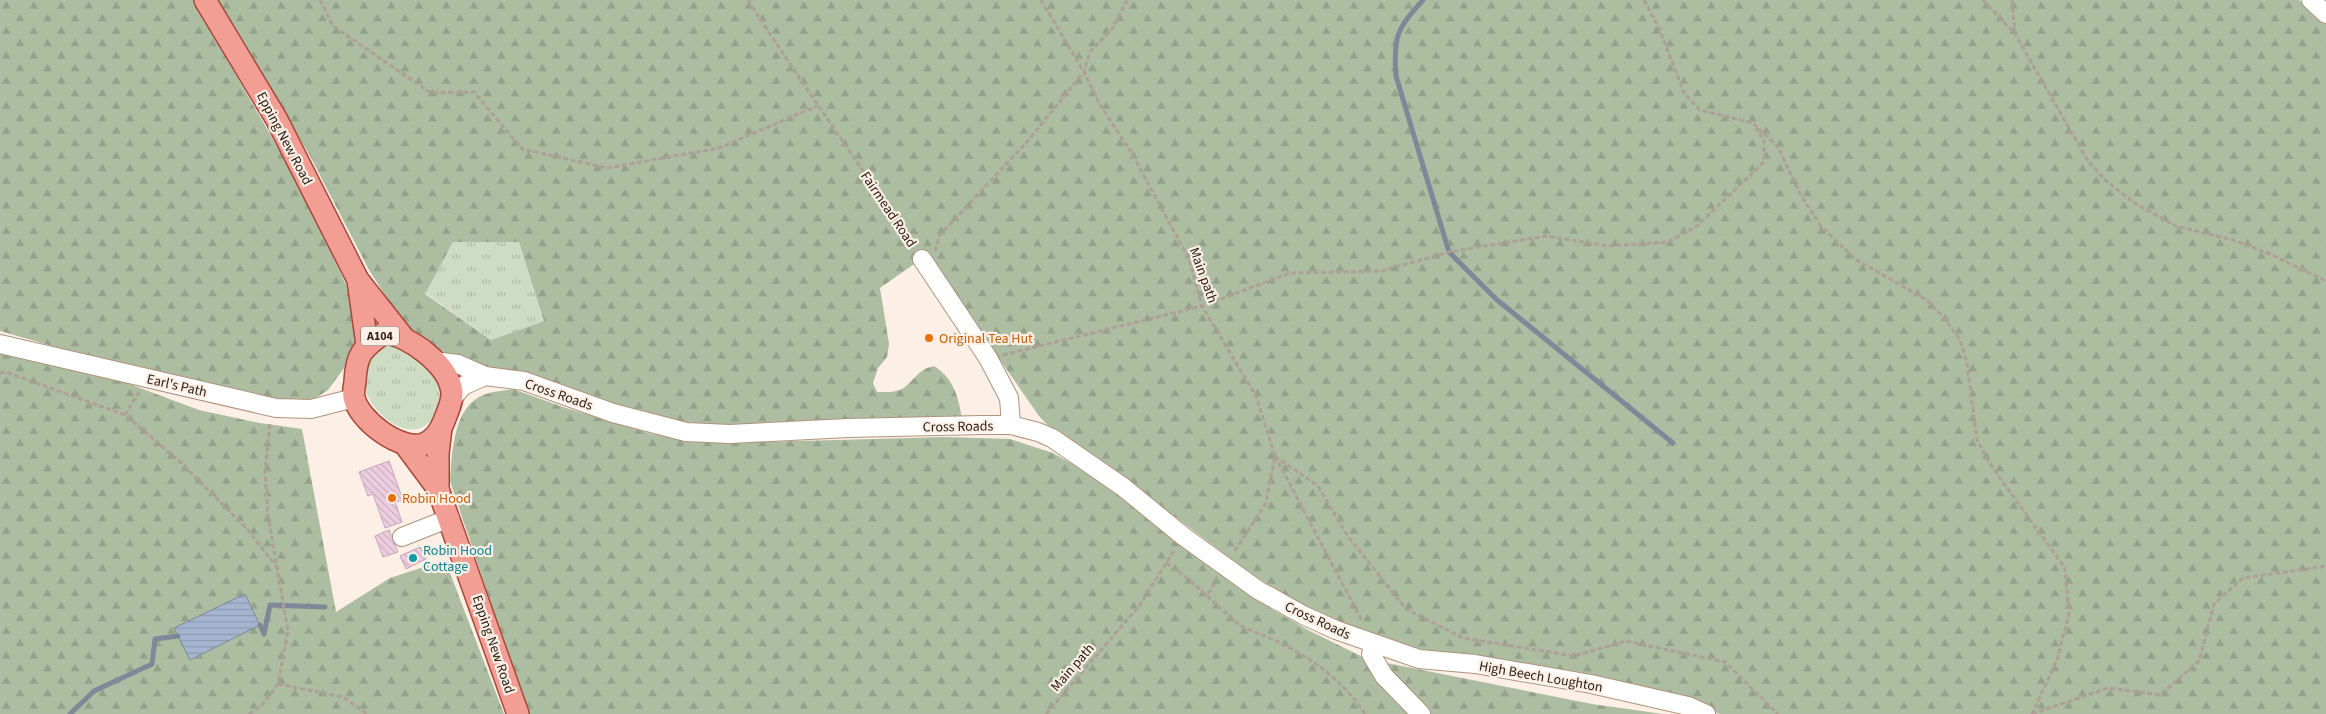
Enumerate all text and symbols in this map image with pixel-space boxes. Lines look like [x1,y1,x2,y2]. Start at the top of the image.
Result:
street label: Epping New Road [251,88,317,189]
street label: Fairmead Road [855,168,921,252]
street label: Main path [1184,245,1222,306]
road number: A104 [361,326,399,346]
place label: Original Tea Hut [939,329,1033,349]
marker: Original Tea Hut [923,332,935,344]
street label: Earl's Path [145,369,209,403]
street label: Cross Roads [522,374,595,416]
street label: Cross Roads [922,416,994,438]
place label: Robin Hood [402,489,471,509]
marker: Robin Hood [386,492,398,504]
place label: Robin Hood Cottage [423,541,492,577]
marker: Robin Hood Cottage [407,552,419,564]
street label: Epping New Road [467,592,519,696]
street label: Cross Roads [1281,597,1354,645]
street label: Main path [1046,639,1099,696]
street label: High Beech Loughton [1477,656,1604,698]

